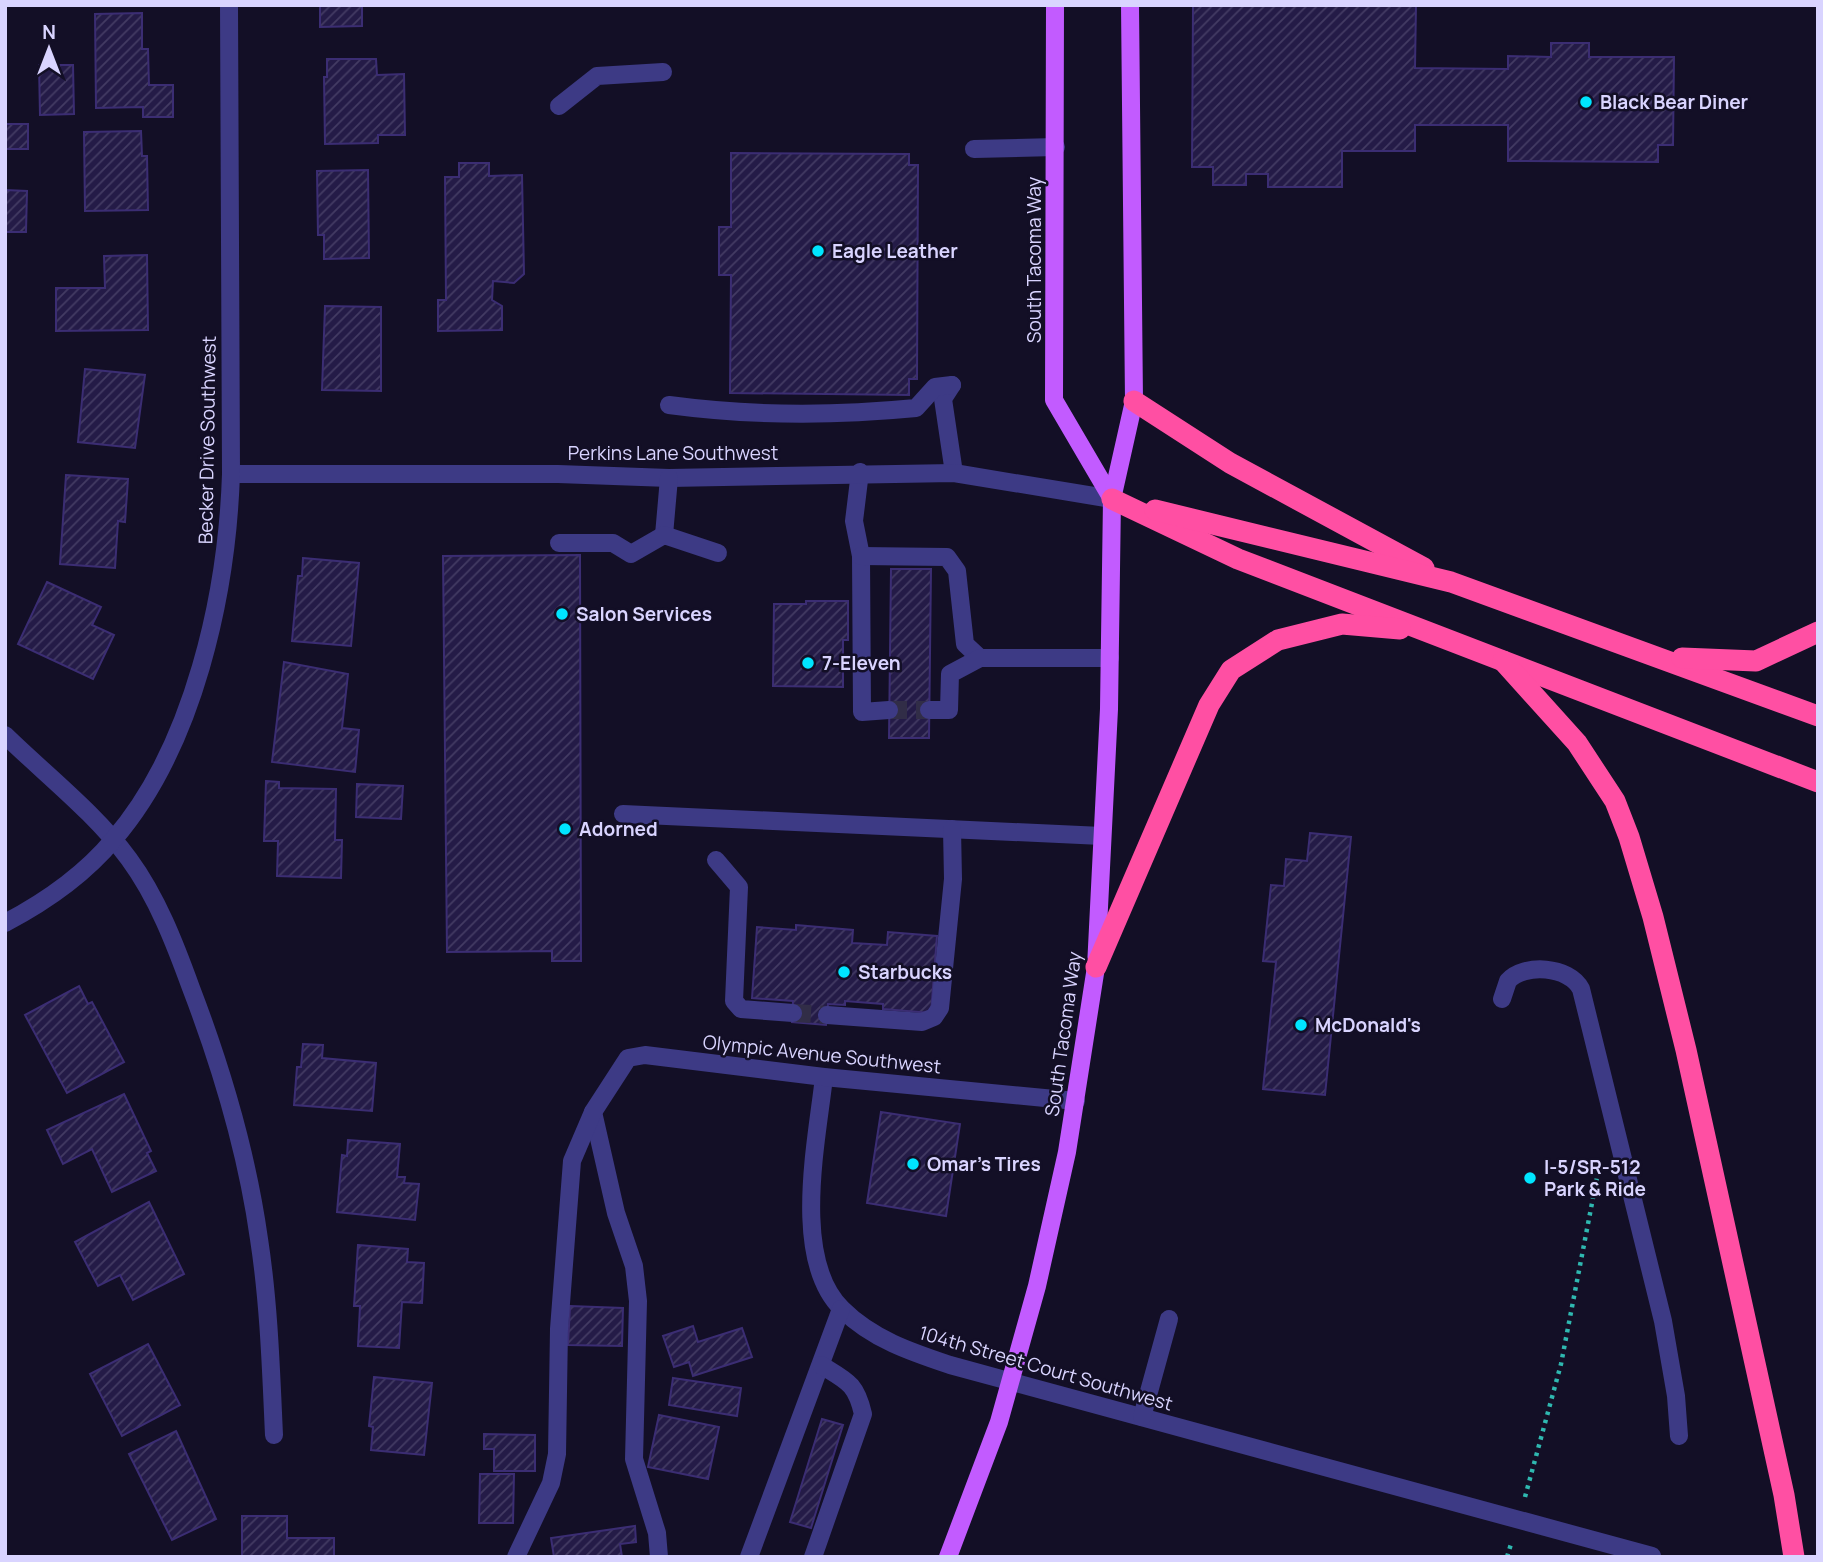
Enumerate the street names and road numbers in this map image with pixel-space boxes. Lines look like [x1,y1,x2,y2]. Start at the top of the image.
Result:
street label: South Tacoma Way [1021,177,1047,343]
street label: Becker Drive Southwest [192,336,222,544]
street label: Perkins Lane Southwest [568,440,778,466]
street label: South Tacoma Way [1039,950,1087,1118]
street label: Olympic Avenue Southwest [702,1029,942,1079]
street label: 104th Street Court Southwest [916,1319,1176,1417]

